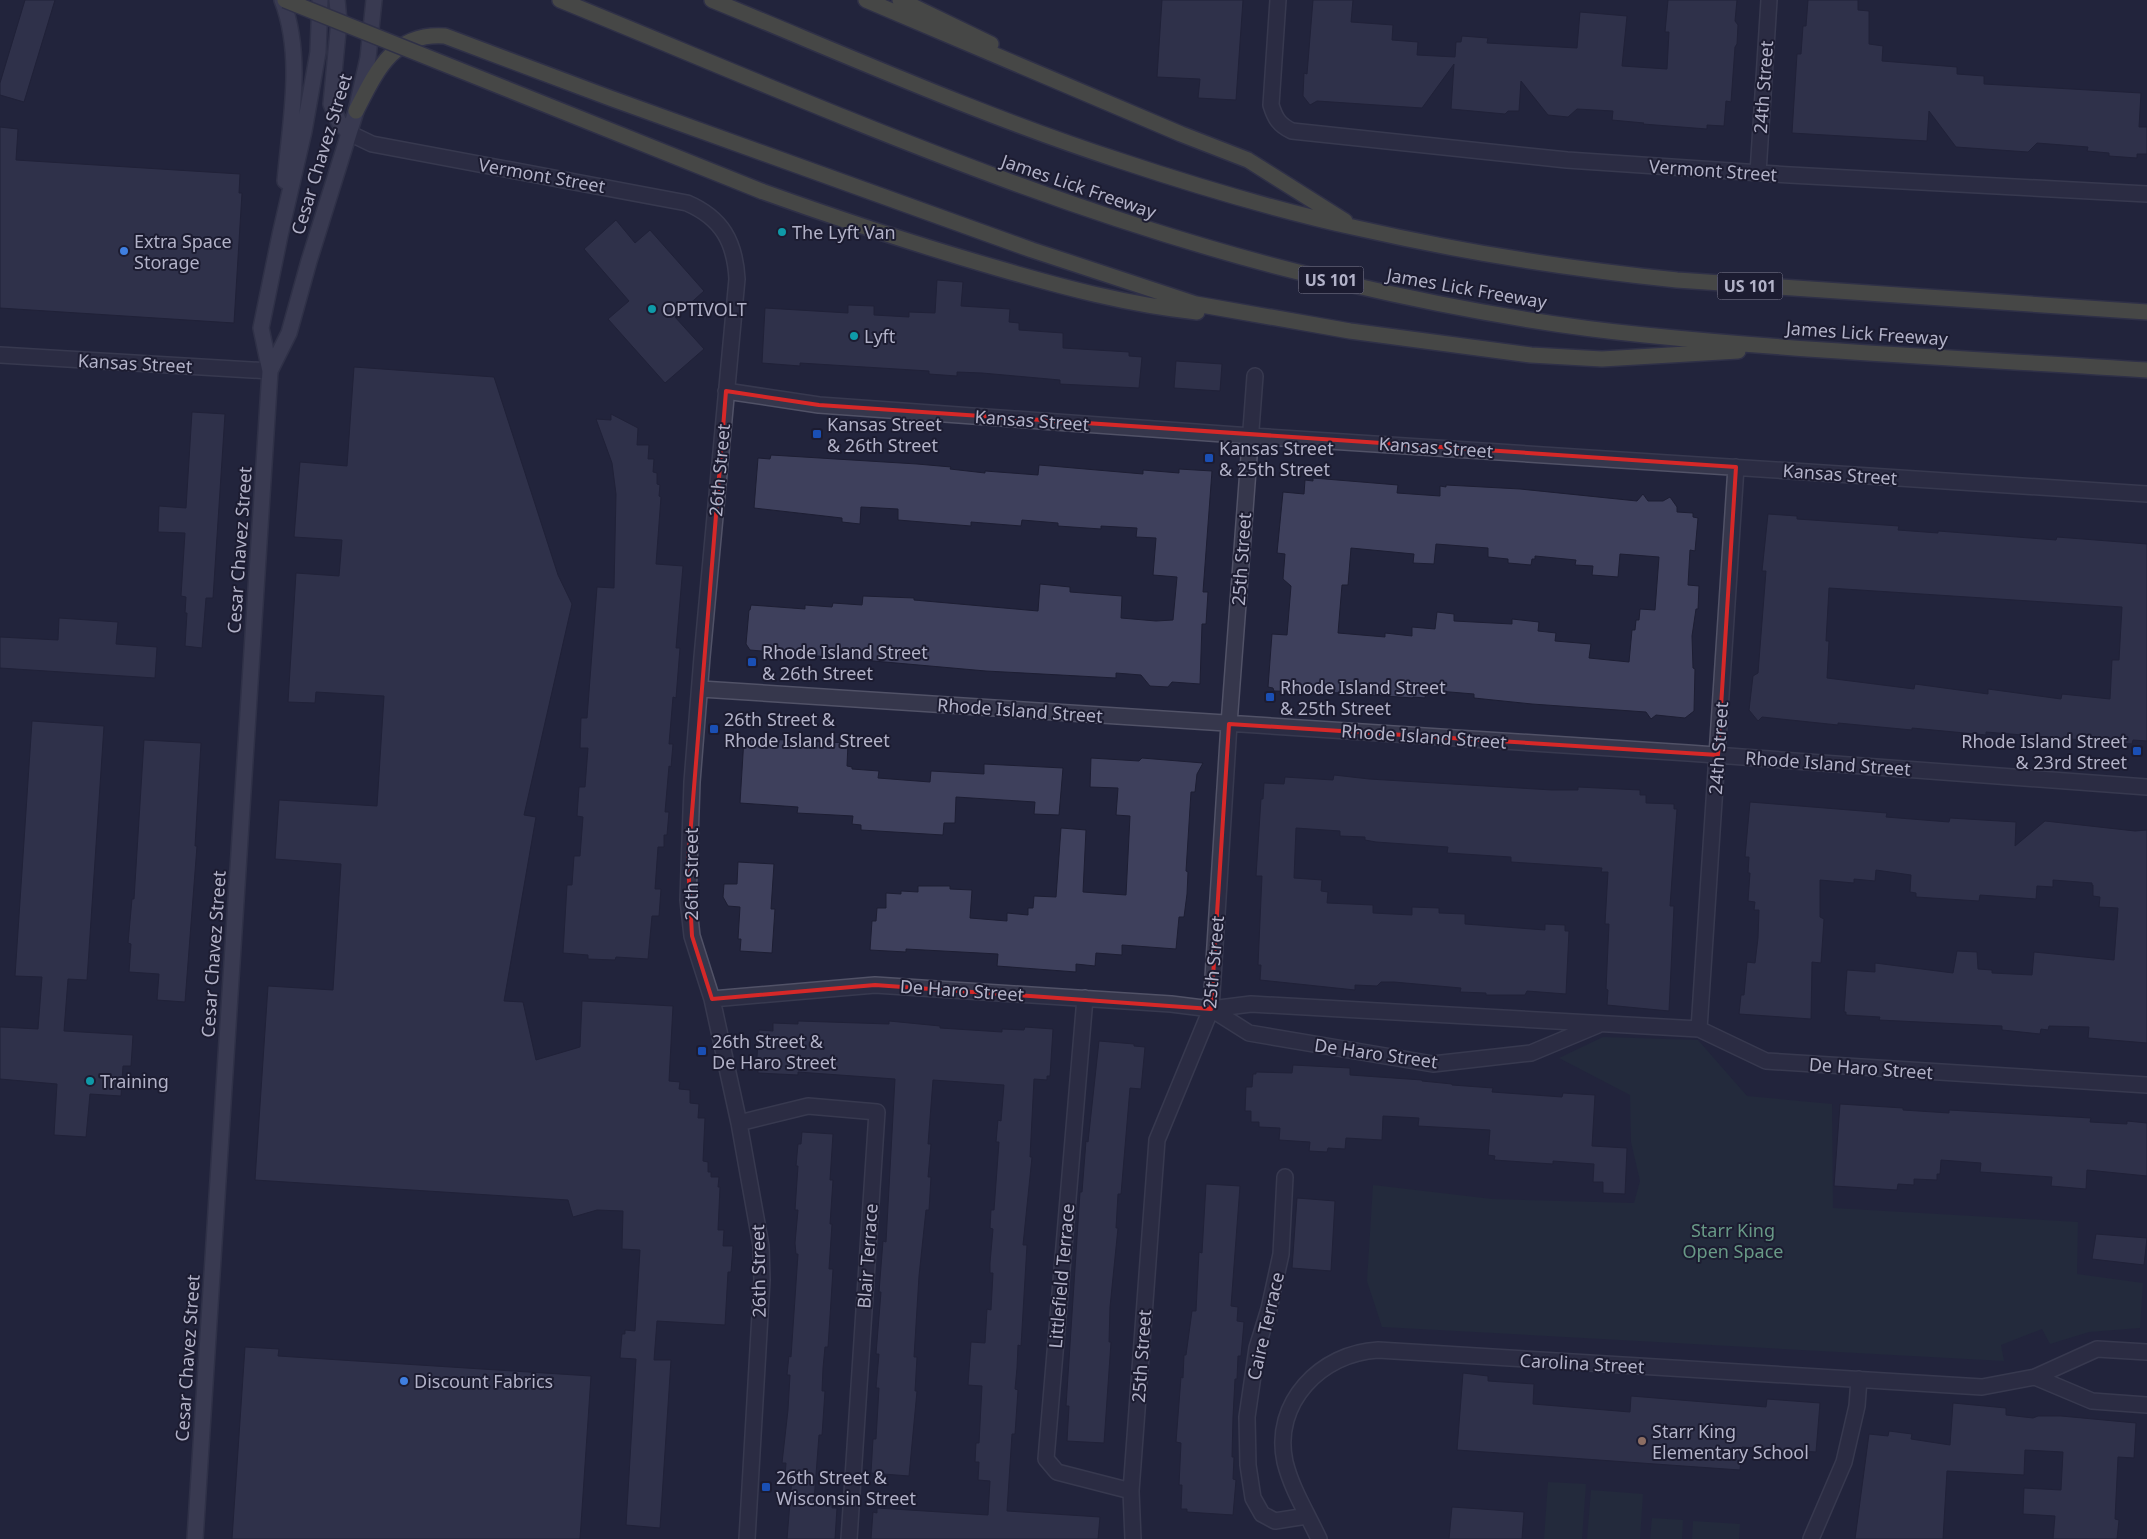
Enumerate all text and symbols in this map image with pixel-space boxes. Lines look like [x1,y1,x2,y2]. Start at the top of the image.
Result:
street label: 24th Street [1748,39,1778,134]
street label: Cesar Chavez Street [285,70,357,238]
street label: James Lick Freeway [997,148,1160,224]
street label: Vermont Street [477,152,608,198]
street label: Vermont Street [1648,154,1778,186]
place label: The Lyft Van [792,220,896,244]
marker: The Lyft Van [776,226,788,238]
place label: Extra Space Storage [134,229,232,274]
marker: Extra Space Storage [118,245,130,257]
street label: James Lick Freeway [1383,262,1550,314]
road number: US 101 [1298,266,1364,294]
road number: US 101 [1718,272,1782,300]
place label: OPTIVOLT [662,297,747,321]
marker: OPTIVOLT [646,303,658,315]
street label: James Lick Freeway [1783,315,1949,351]
place label: Lyft [864,324,896,348]
marker: Lyft [848,330,860,342]
street label: Kansas Street [77,348,193,378]
street label: Kansas Street [974,404,1091,436]
place label: Kansas Street & 26th Street [827,412,942,457]
street label: 26th Street [703,422,735,517]
marker: Kansas Street & 26th Street [811,428,823,440]
street label: Kansas Street [1378,431,1495,463]
place label: Kansas Street & 25th Street [1219,436,1334,481]
marker: Kansas Street & 25th Street [1203,452,1215,464]
street label: Kansas Street [1782,458,1899,490]
street label: Cesar Chavez Street [221,465,257,634]
street label: 25th Street [1226,511,1256,606]
place label: Rhode Island Street & 26th Street [762,640,928,685]
marker: Rhode Island Street & 26th Street [746,656,758,668]
place label: Rhode Island Street & 25th Street [1280,675,1446,720]
marker: Rhode Island Street & 25th Street [1264,691,1276,703]
street label: Rhode Island Street [937,692,1104,728]
street label: 24th Street [1703,700,1733,795]
place label: 26th Street & Rhode Island Street [724,707,890,752]
street label: Rhode Island Street [1341,718,1508,754]
marker: 26th Street & Rhode Island Street [708,723,720,735]
place label: Rhode Island Street & 23rd Street [1961,729,2127,774]
street label: Rhode Island Street [1745,745,1912,781]
marker: Rhode Island Street & 23rd Street [2131,745,2143,757]
street label: 26th Street [679,827,703,921]
street label: Cesar Chavez Street [195,869,231,1038]
street label: 25th Street [1197,914,1229,1009]
street label: De Haro Street [899,974,1025,1006]
place label: 26th Street & De Haro Street [712,1029,837,1074]
street label: De Haro Street [1313,1032,1440,1074]
marker: 26th Street & De Haro Street [696,1045,708,1057]
street label: De Haro Street [1808,1052,1934,1084]
place label: Training [100,1069,169,1093]
marker: Training [84,1075,96,1087]
street label: Littlefield Terrace [1043,1202,1079,1350]
street label: Blair Terrace [851,1203,883,1309]
park label: Starr King Open Space [1683,1218,1783,1263]
street label: 26th Street [745,1224,771,1318]
street label: Caire Terrace [1241,1270,1289,1382]
street label: Cesar Chavez Street [169,1273,205,1442]
street label: 25th Street [1126,1308,1156,1403]
street label: Carolina Street [1519,1348,1645,1378]
place label: Discount Fabrics [414,1369,553,1393]
marker: Discount Fabrics [398,1375,410,1387]
place label: Starr King Elementary School [1652,1419,1809,1464]
marker: Starr King Elementary School [1636,1435,1648,1447]
place label: 26th Street & Wisconsin Street [776,1465,916,1510]
marker: 26th Street & Wisconsin Street [760,1481,772,1493]

